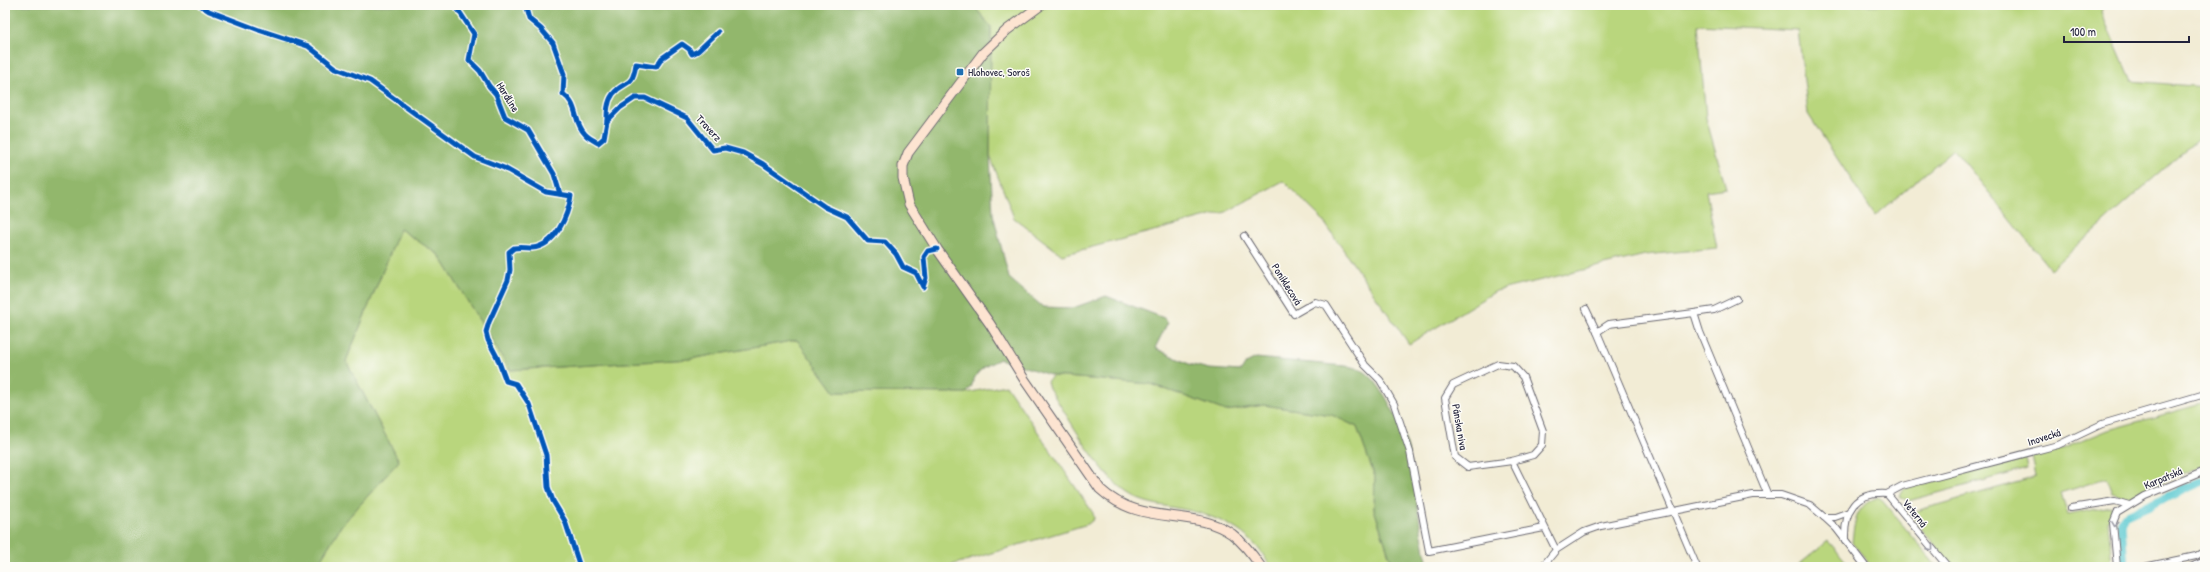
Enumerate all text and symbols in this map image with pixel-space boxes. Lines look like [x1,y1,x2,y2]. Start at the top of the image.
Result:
scale bar [2064,18,2189,44]
text: 100 m [2070,23,2096,40]
place label: Hlohovec, Soroš [968,65,1030,79]
marker: Hlohovec, Soroš [955,67,965,77]
street label: Hardline [493,79,523,115]
street label: Traverz [693,112,725,144]
street label: Poniklecová [1269,261,1306,308]
street label: Pánska niva [1449,403,1471,452]
street label: Inovecká [2026,425,2063,449]
street label: Karpatská [2142,463,2185,492]
street label: Veterná [1899,496,1931,530]
one-way arrow [2111,520,2120,527]
one-way arrow [1926,544,1933,551]

